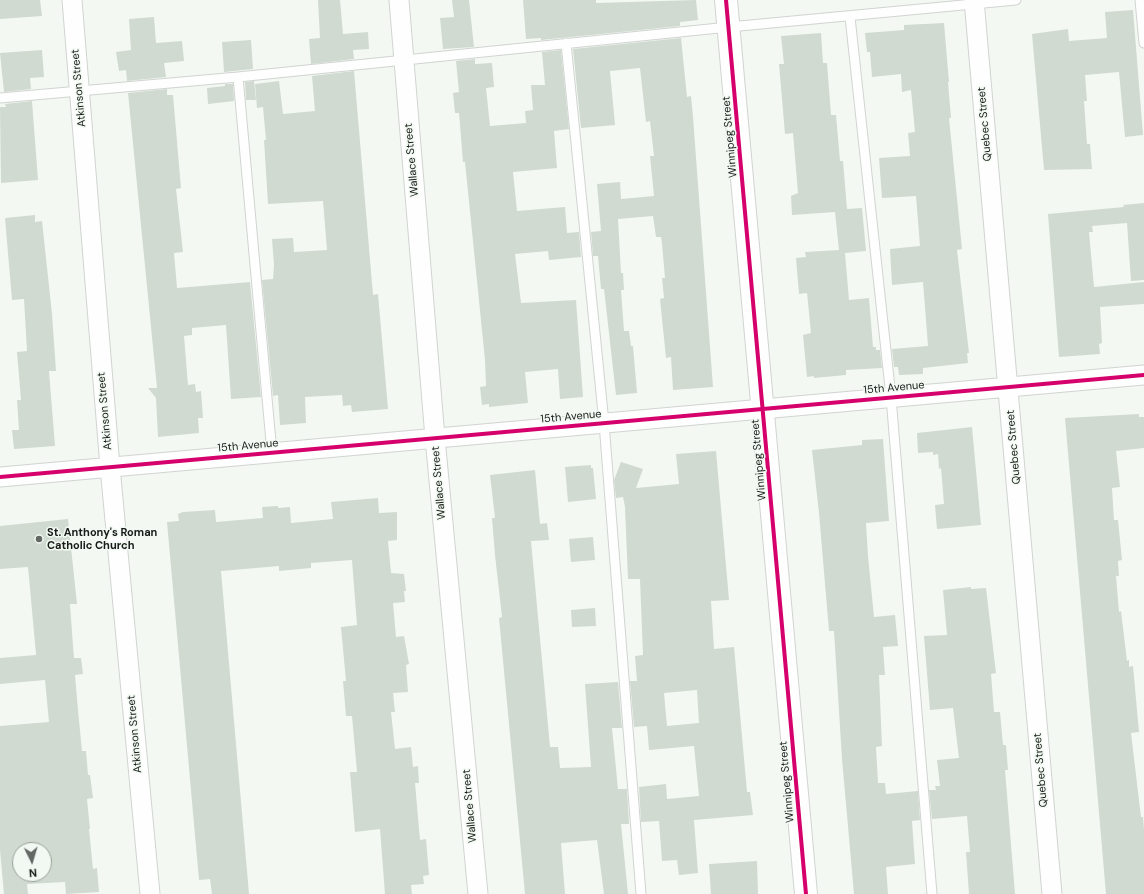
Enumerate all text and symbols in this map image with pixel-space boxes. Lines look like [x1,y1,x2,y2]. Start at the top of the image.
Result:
street label: Atkinson Street [69,49,89,127]
street label: Quebec Street [975,86,995,162]
street label: Winnipeg Street [720,96,740,178]
street label: Wallace Street [402,123,422,197]
street label: Atkinson Street [95,372,115,450]
street label: 15th Avenue [863,379,925,397]
street label: 15th Avenue [540,408,602,426]
street label: Quebec Street [1004,409,1024,485]
street label: Winnipeg Street [749,419,769,501]
street label: 15th Avenue [217,437,279,455]
street label: Wallace Street [429,446,449,520]
place label: St. Anthony's Roman Catholic Church [47,526,157,552]
marker: St. Anthony's Roman Catholic Church [34,534,44,544]
street label: Atkinson Street [125,695,145,773]
street label: Quebec Street [1031,732,1051,808]
street label: Winnipeg Street [777,741,797,823]
street label: Wallace Street [460,769,480,843]
north arrow [12,842,52,882]
text: N [28,866,38,880]

